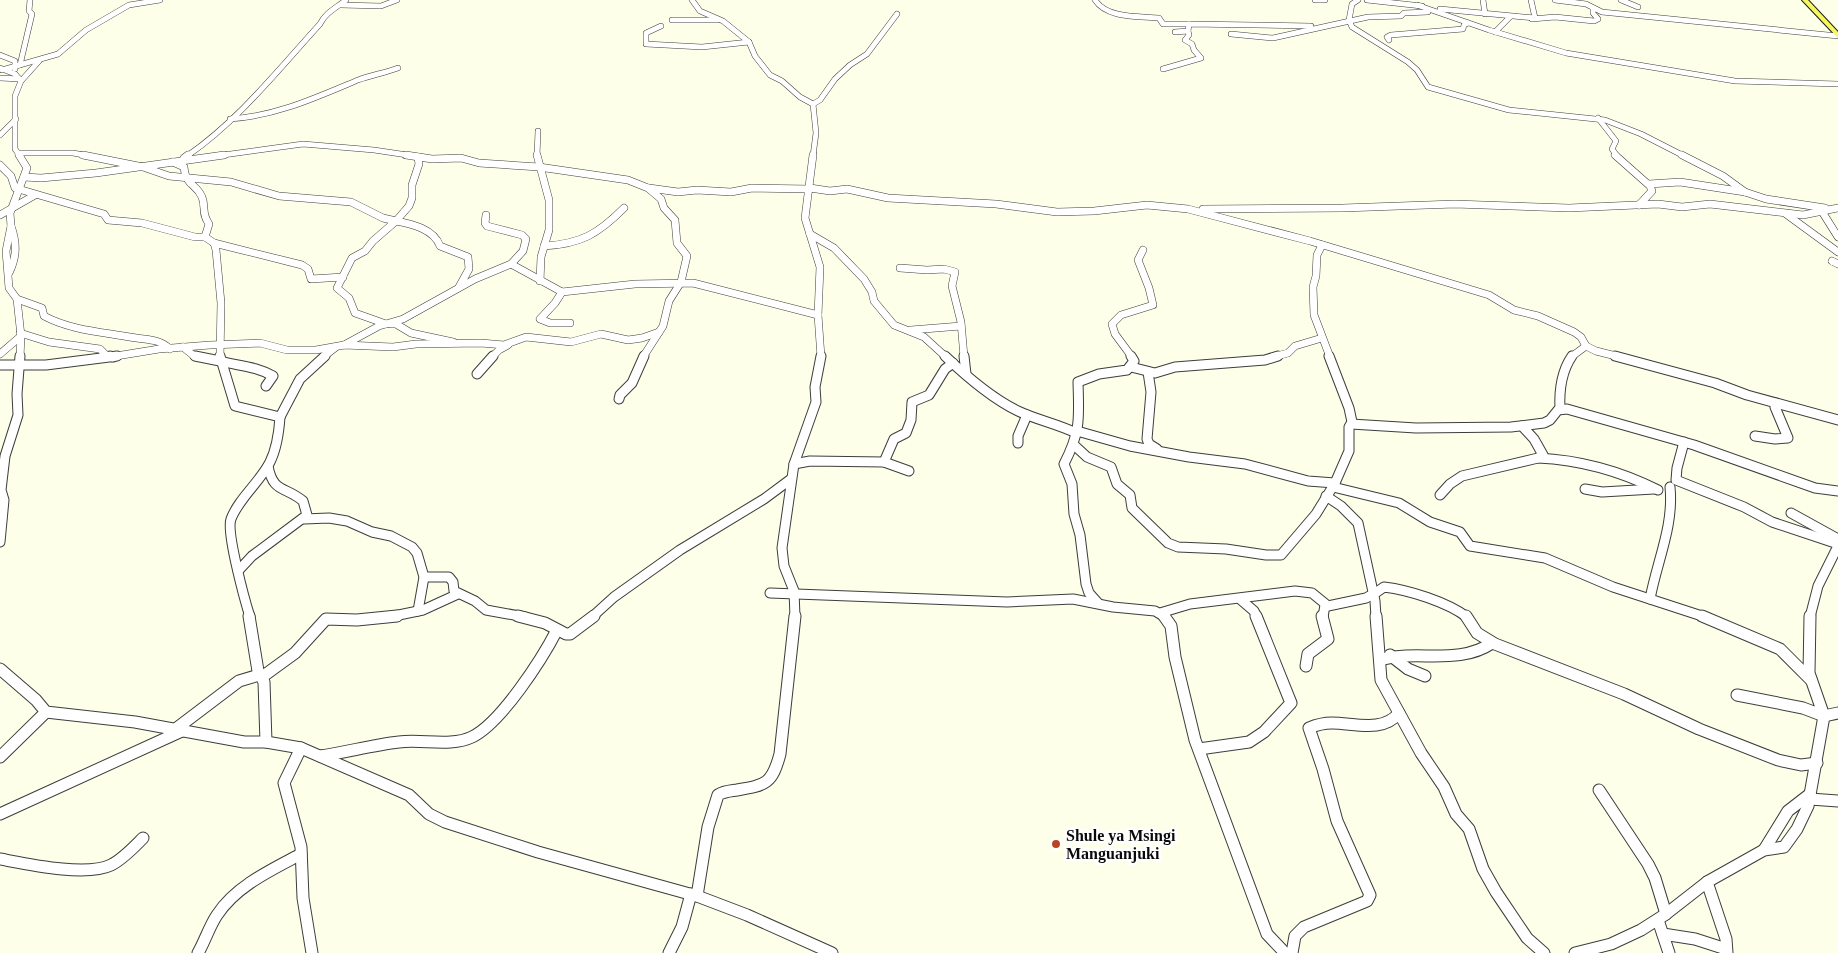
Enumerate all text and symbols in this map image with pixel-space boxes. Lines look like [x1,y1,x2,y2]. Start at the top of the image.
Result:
place label: Shule ya Msingi Manguanjuki [1066,827,1176,863]
marker: Shule ya Msingi Manguanjuki [1050,838,1062,850]

